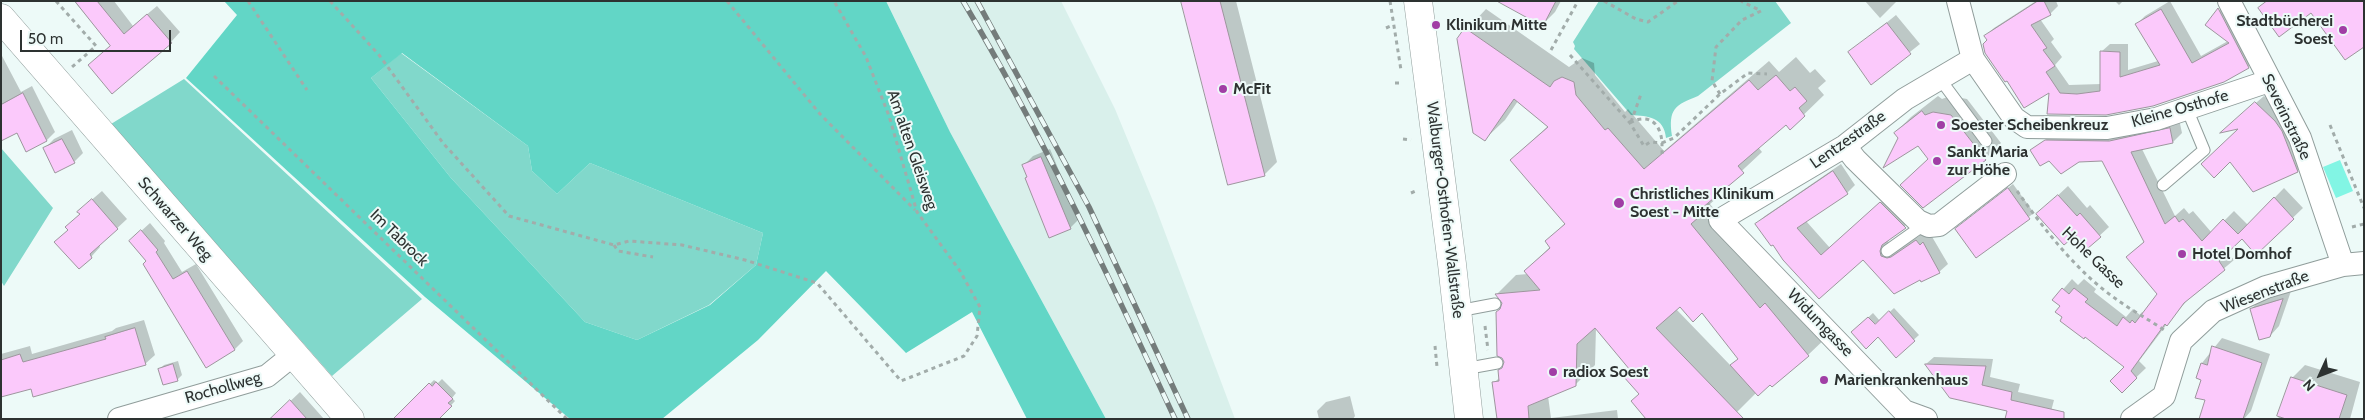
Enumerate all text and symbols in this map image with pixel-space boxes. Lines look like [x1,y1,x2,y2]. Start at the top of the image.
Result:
place label: Stadtbücherei Soest [2236,11,2333,49]
place label: Klinikum Mitte [1446,15,1547,35]
marker: Klinikum Mitte [1430,19,1442,31]
scale bar [22,20,174,52]
marker: Stadtbücherei Soest [2337,24,2349,36]
text: 50 m [28,30,63,48]
street label: Severinstraße [2257,71,2315,163]
place label: McFit [1233,79,1271,99]
marker: McFit [1217,83,1229,95]
street label: Kleine Osthofe [2129,86,2231,132]
street label: Am alten Gleisweg [883,88,941,212]
street label: Walburger-Osthofen-Wallstraße [1422,101,1468,319]
street label: Lentzestraße [1807,107,1889,173]
place label: Soester Scheibenkreuz [1951,115,2108,135]
marker: Soester Scheibenkreuz [1935,119,1947,131]
place label: Sankt Maria zur Höhe [1947,142,2028,180]
marker: Sankt Maria zur Höhe [1931,155,1943,167]
street label: Schwarzer Weg [134,173,216,265]
place label: Christliches Klinikum Soest - Mitte [1630,184,1774,222]
marker: Christliches Klinikum Soest - Mitte [1612,196,1626,210]
street label: Im Tabrock [366,205,432,271]
street label: Hohe Gasse [2057,223,2129,293]
place label: Hotel Domhof [2192,244,2292,264]
marker: Hotel Domhof [2176,248,2188,260]
street label: Wiesenstraße [2218,266,2312,318]
street label: Widumgasse [1783,285,1857,361]
north arrow [2295,350,2345,400]
place label: radiox Soest [1563,362,1648,382]
marker: radiox Soest [1547,366,1559,378]
street label: Rochollweg [183,368,263,408]
place label: Marienkrankenhaus [1834,370,1968,390]
marker: Marienkrankenhaus [1818,374,1830,386]
text: N [2299,375,2319,395]

